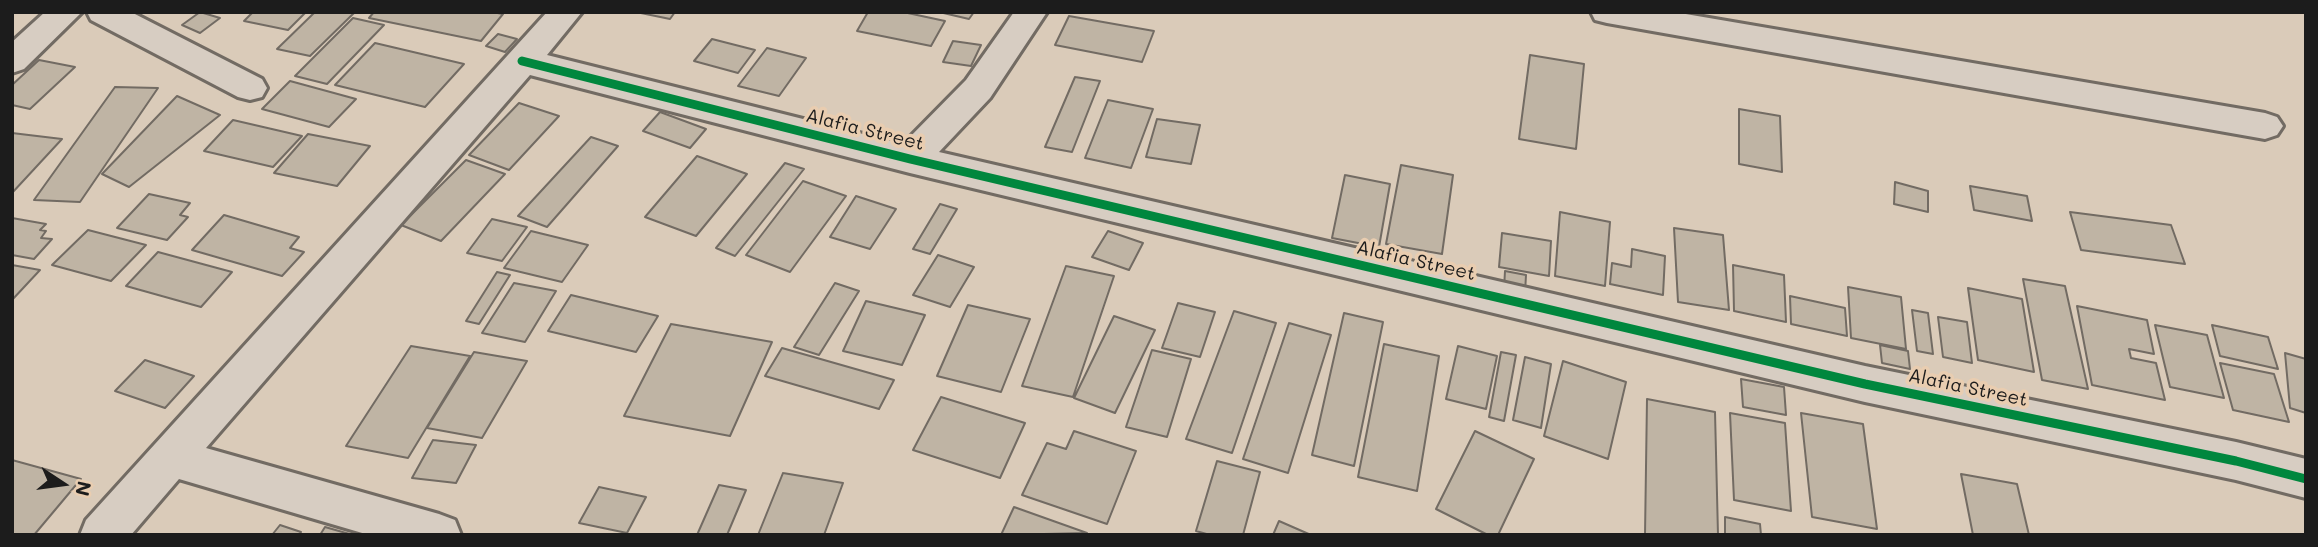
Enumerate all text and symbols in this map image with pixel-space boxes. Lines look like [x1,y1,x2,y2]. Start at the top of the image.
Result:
street label: Alafia Street [803,104,927,156]
street label: Alafia Street [1354,236,1478,286]
street label: Alafia Street [1906,364,2030,412]
north arrow [28,449,98,519]
text: N [70,479,98,499]

